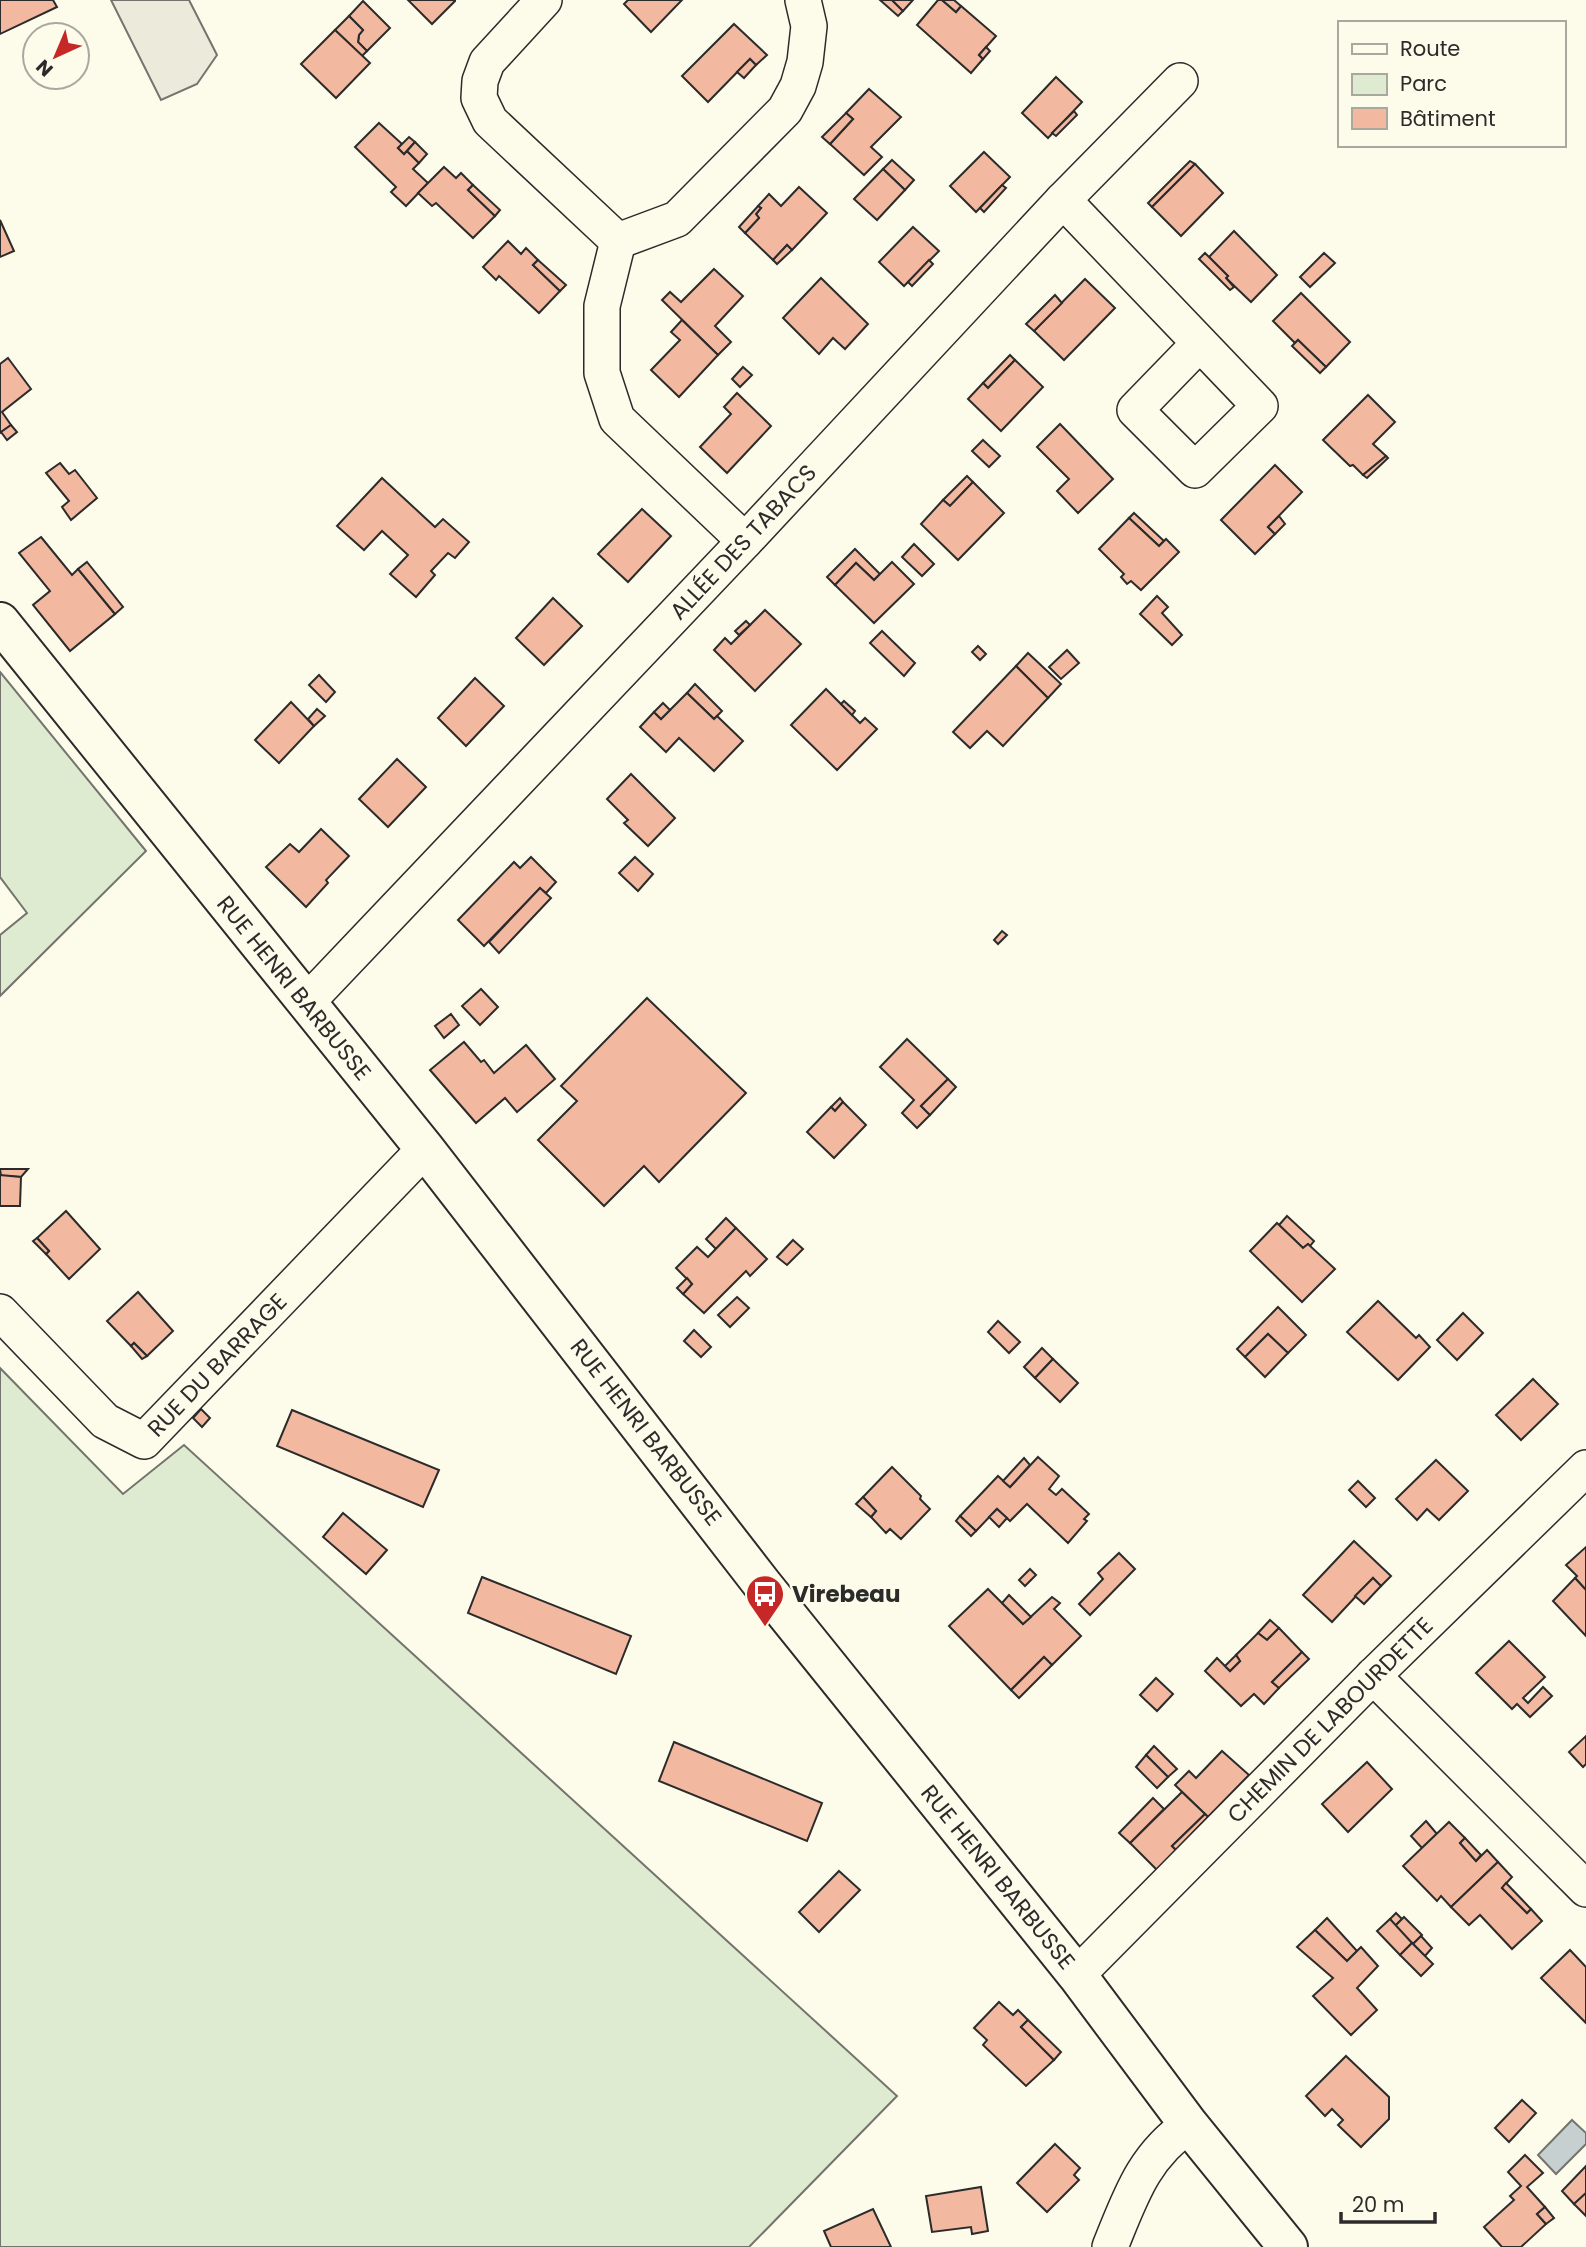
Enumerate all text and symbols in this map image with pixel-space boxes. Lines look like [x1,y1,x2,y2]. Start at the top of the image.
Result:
north arrow [21,21,91,91]
legend [1338,21,1565,147]
text: Route [1400,34,1460,63]
text: N [30,53,59,83]
text: Parc [1400,69,1447,98]
text: Bâtiment [1400,104,1496,133]
street label: ALLÉE DES TABACS [663,457,823,627]
street label: RUE HENRI BARBUSSE [209,889,379,1087]
street label: RUE DU BARRAGE [140,1286,294,1444]
street label: RUE HENRI BARBUSSE [563,1332,729,1532]
bus stop icon: Virebeau [744,1573,786,1628]
place label: Virebeau [792,1578,901,1610]
street label: CHEMIN DE LABOURDETTE [1220,1610,1440,1830]
street label: RUE HENRI BARBUSSE [913,1778,1083,1976]
scale bar [1341,2180,1436,2224]
text: 20 m [1352,2190,1405,2219]

